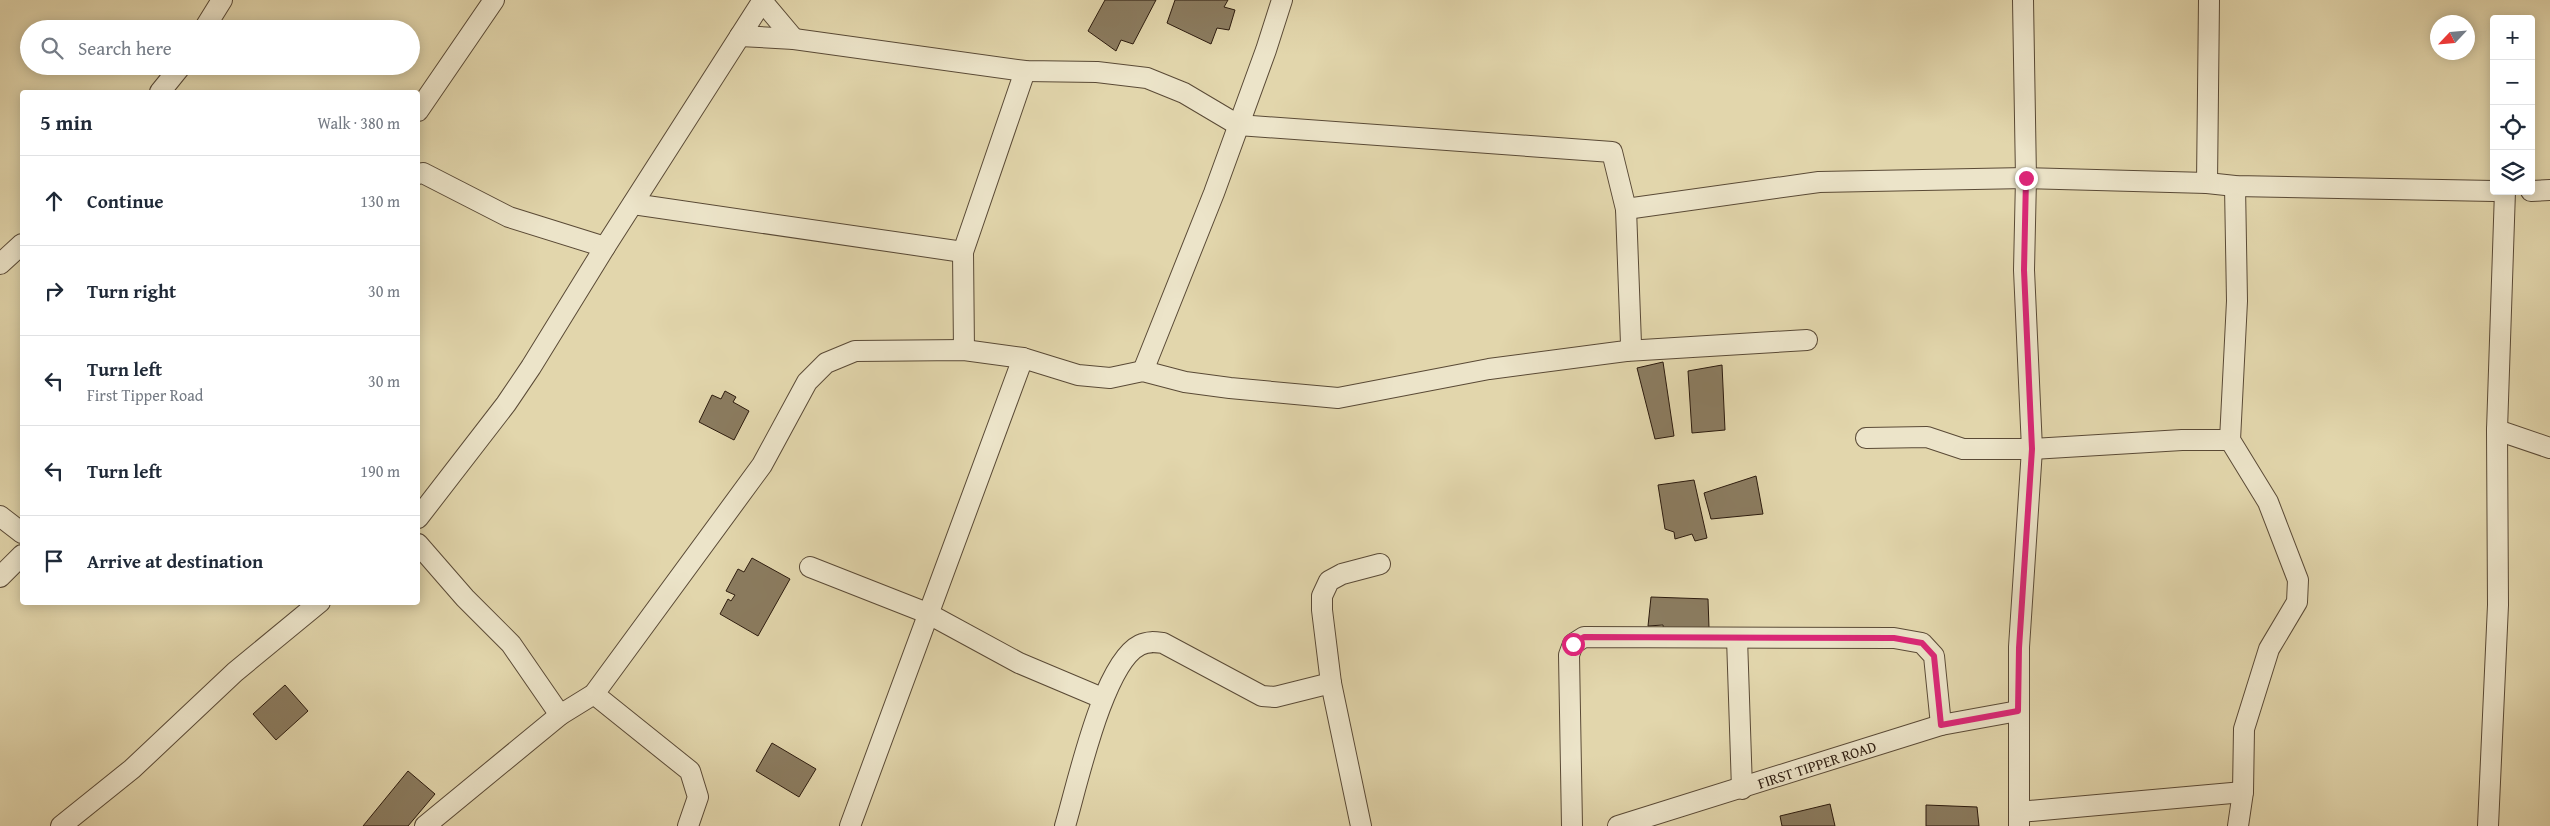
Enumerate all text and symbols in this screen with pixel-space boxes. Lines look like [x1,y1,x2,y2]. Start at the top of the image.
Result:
north arrow [2430,15,2475,60]
map controls [2490,15,2535,195]
button: + [2490,15,2535,60]
search box [20,20,420,75]
icon: search [38,34,66,62]
text: Search here [78,34,172,62]
button: − [2490,60,2535,105]
button: locate [2490,105,2535,150]
text: 5 min [40,107,92,138]
text: Walk · 380 m [317,111,400,135]
button: layers [2490,150,2535,195]
route end [2015,167,2038,190]
icon: ahead [40,187,68,215]
text: Continue [87,187,164,215]
text: 130 m [360,189,400,213]
icon: right [40,277,68,305]
text: Turn right [87,277,176,305]
text: 30 m [368,279,400,303]
text: Turn left [87,355,162,383]
icon: left [40,367,68,395]
text: 30 m [368,369,400,393]
text: First Tipper Road [87,383,203,407]
icon: left [40,457,68,485]
text: Turn left [87,457,162,485]
text: 190 m [360,459,400,483]
icon: arrive [40,547,68,575]
text: Arrive at destination [87,547,263,575]
route start [1562,633,1585,656]
street label: FIRST TIPPER ROAD [1755,735,1879,794]

